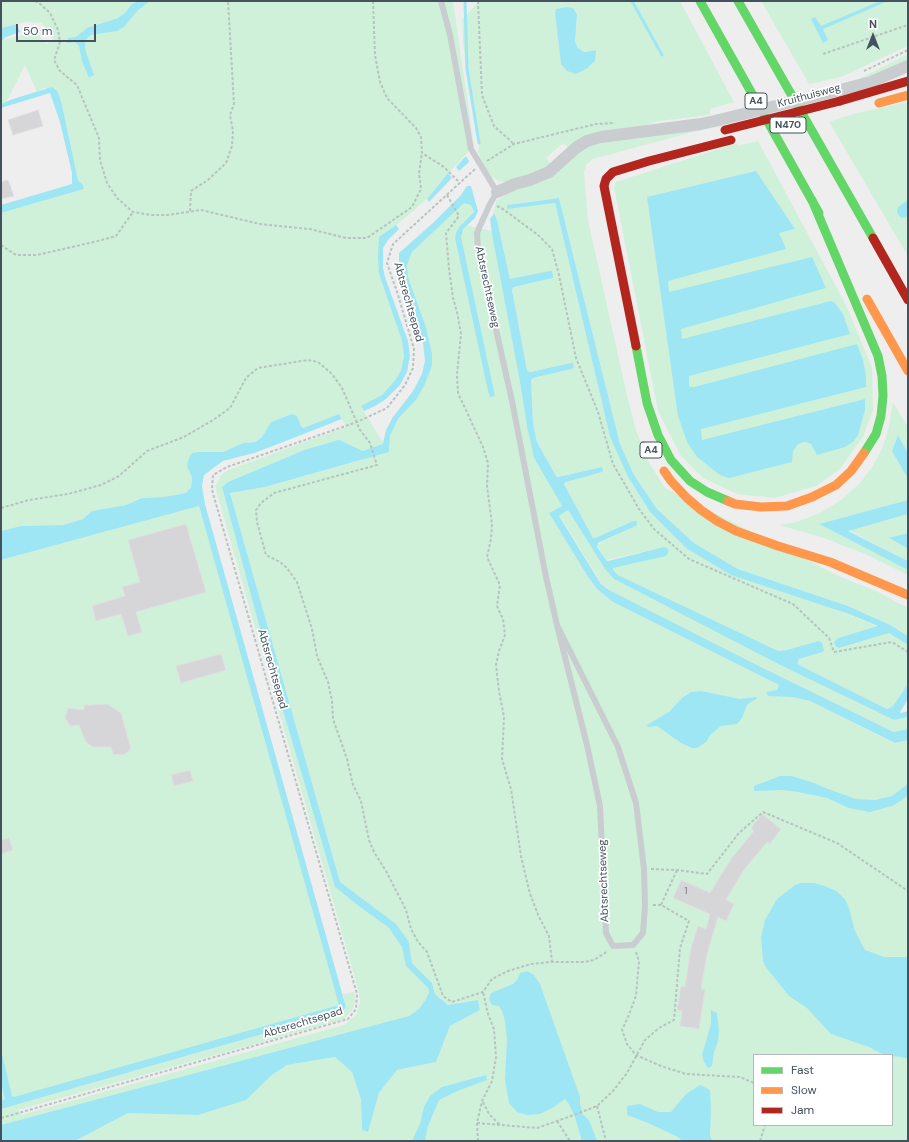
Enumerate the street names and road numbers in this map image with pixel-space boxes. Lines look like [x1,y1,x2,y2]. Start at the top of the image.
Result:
street label: Kruithuisweg [776,81,842,111]
road number: A4 [745,93,767,109]
road number: N470 [770,117,806,133]
street label: Abtsrechtseweg [472,245,502,329]
street label: Abtsrechtsepad [390,261,426,343]
road number: A4 [640,442,662,458]
street label: Abtsrechtsepad [254,628,290,710]
street label: Abtsrechtseweg [596,839,612,923]
street label: Abtsrechtsepad [262,1005,344,1041]

